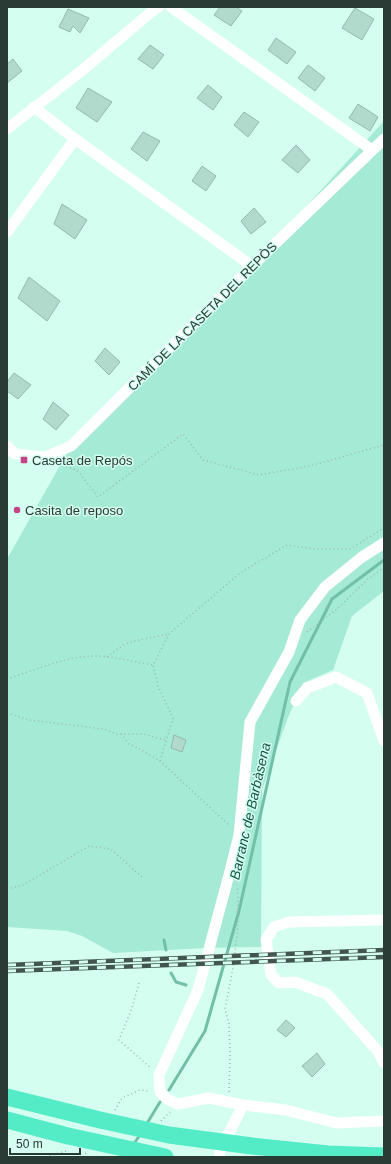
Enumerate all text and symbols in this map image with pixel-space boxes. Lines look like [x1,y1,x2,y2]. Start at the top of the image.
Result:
street label: CAMÍ DE LA CASETA DEL REPÒS [125,239,280,394]
place label: Caseta de Repós [32,453,133,468]
marker: Caseta de Repós [19,455,29,465]
place label: Casita de reposo [25,503,123,518]
marker: Casita de reposo [12,505,22,515]
water label: Barranc de Barbàsena [226,741,274,881]
scale bar [10,1130,80,1156]
text: 50 m [16,1137,43,1151]

